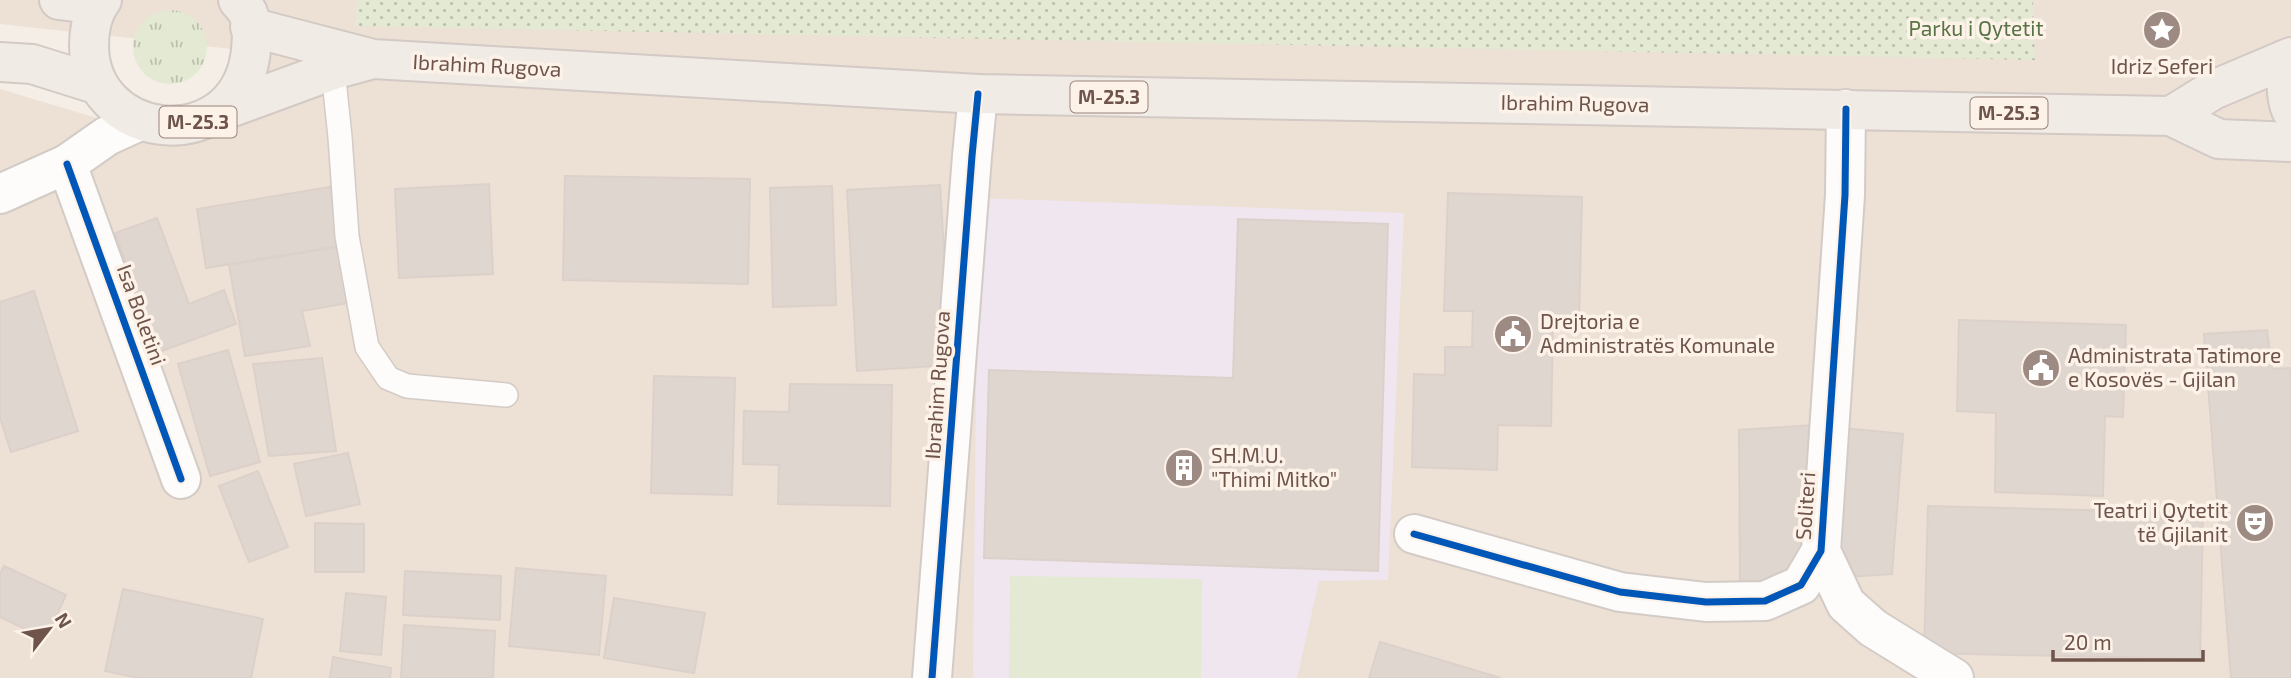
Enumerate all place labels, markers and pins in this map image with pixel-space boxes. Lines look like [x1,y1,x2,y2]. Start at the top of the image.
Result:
place icon: Idriz Seferi [2141,9,2183,51]
place label: Idriz Seferi [2111,53,2213,78]
place label: Drejtoria e Administratës Komunale [1540,308,1775,357]
public building icon: Drejtoria e Administratës Komunale [1492,313,1534,355]
place label: Administrata Tatimore e Kosovës - Gjilan [2068,342,2281,392]
public building icon: Administrata Tatimore e Kosovës - Gjilan [2020,347,2062,389]
place label: SH.M.U. "Thimi Mitko" [1211,442,1337,491]
building icon: SH.M.U. "Thimi Mitko" [1163,447,1205,489]
place label: Teatri i Qytetit të Gjilanit [2093,497,2228,547]
theatre icon: Teatri i Qytetit të Gjilanit [2234,502,2276,544]

